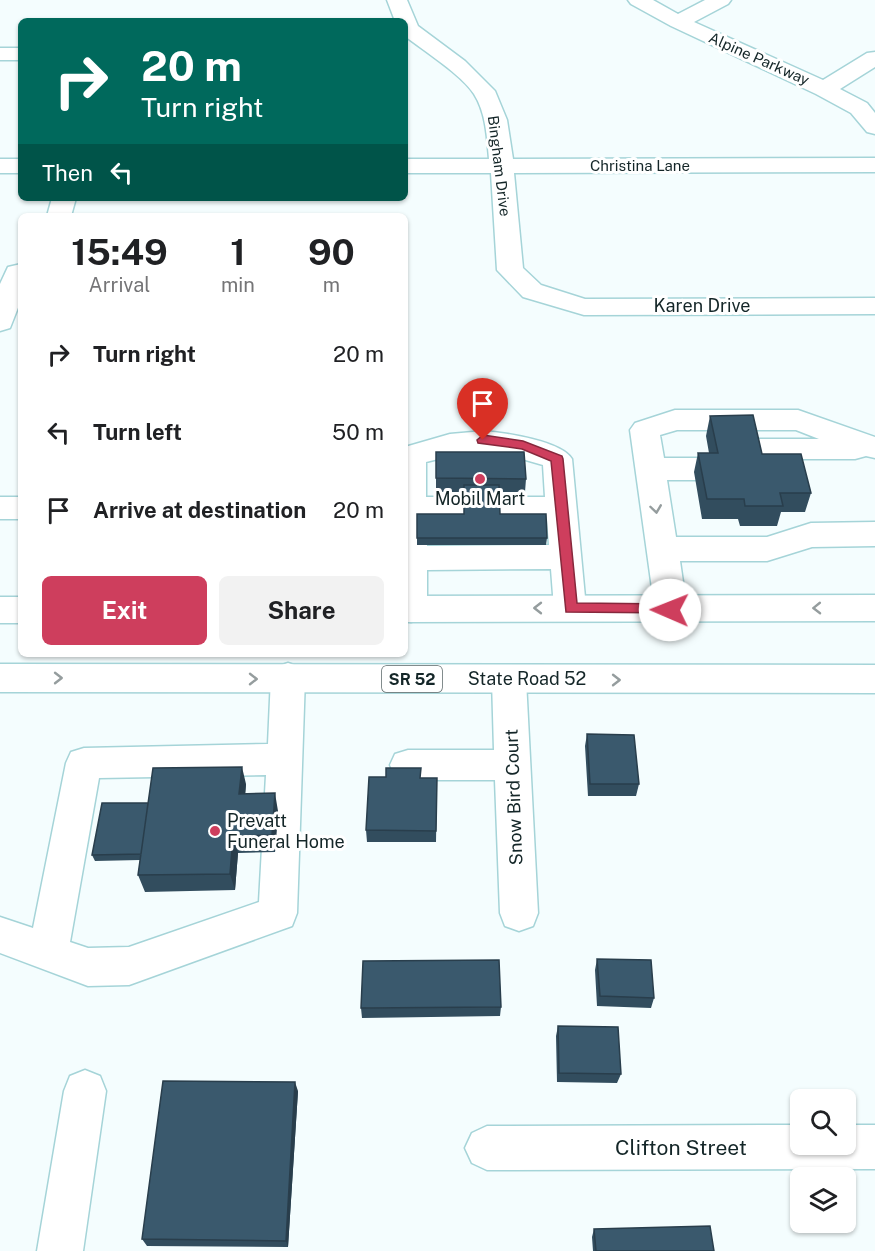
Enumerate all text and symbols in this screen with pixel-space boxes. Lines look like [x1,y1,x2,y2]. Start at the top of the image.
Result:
street label: Alpine Parkway [706,29,812,88]
text: 20 m [141,41,242,90]
icon: right [42,42,120,120]
text: Turn right [141,91,264,123]
street label: Bingham Drive [485,115,514,217]
icon: left [105,156,138,189]
street label: Christina Lane [590,157,690,174]
text: Then [42,160,93,186]
text: 15:49 [71,231,168,273]
text: 1 [230,231,246,273]
text: 90 [308,231,355,273]
text: Arrival [89,273,150,297]
text: min [221,273,255,297]
text: m [323,273,340,297]
street label: Karen Drive [654,295,751,316]
icon: right [42,338,75,371]
text: Turn right [93,341,196,367]
text: 20 m [333,341,384,367]
pin [457,378,508,440]
icon: arrive [466,387,499,420]
icon: left [42,416,75,449]
text: Turn left [93,419,182,445]
text: 50 m [332,419,384,445]
marker: Mobil Mart [473,472,487,486]
place label: Mobil Mart [435,488,525,509]
icon: arrive [42,494,75,527]
text: Arrive at destination [93,497,306,523]
text: 20 m [333,497,384,523]
one-way arrow [650,504,662,513]
button: Exit [42,576,207,645]
button: Share [219,576,384,645]
position arrow [638,578,702,642]
one-way arrow [533,602,542,614]
one-way arrow [812,602,821,614]
road number: SR 52 [382,666,442,692]
street label: State Road 52 [468,668,586,689]
one-way arrow [54,672,63,684]
one-way arrow [249,673,258,685]
one-way arrow [612,673,621,686]
street label: Snow Bird Court [501,729,526,866]
place label: Prevatt Funeral Home [227,810,345,852]
marker: Prevatt Funeral Home [208,824,222,838]
map controls [790,1089,856,1233]
button: search [790,1089,856,1155]
street label: Clifton Street [615,1135,747,1160]
button: layers [790,1167,856,1233]

